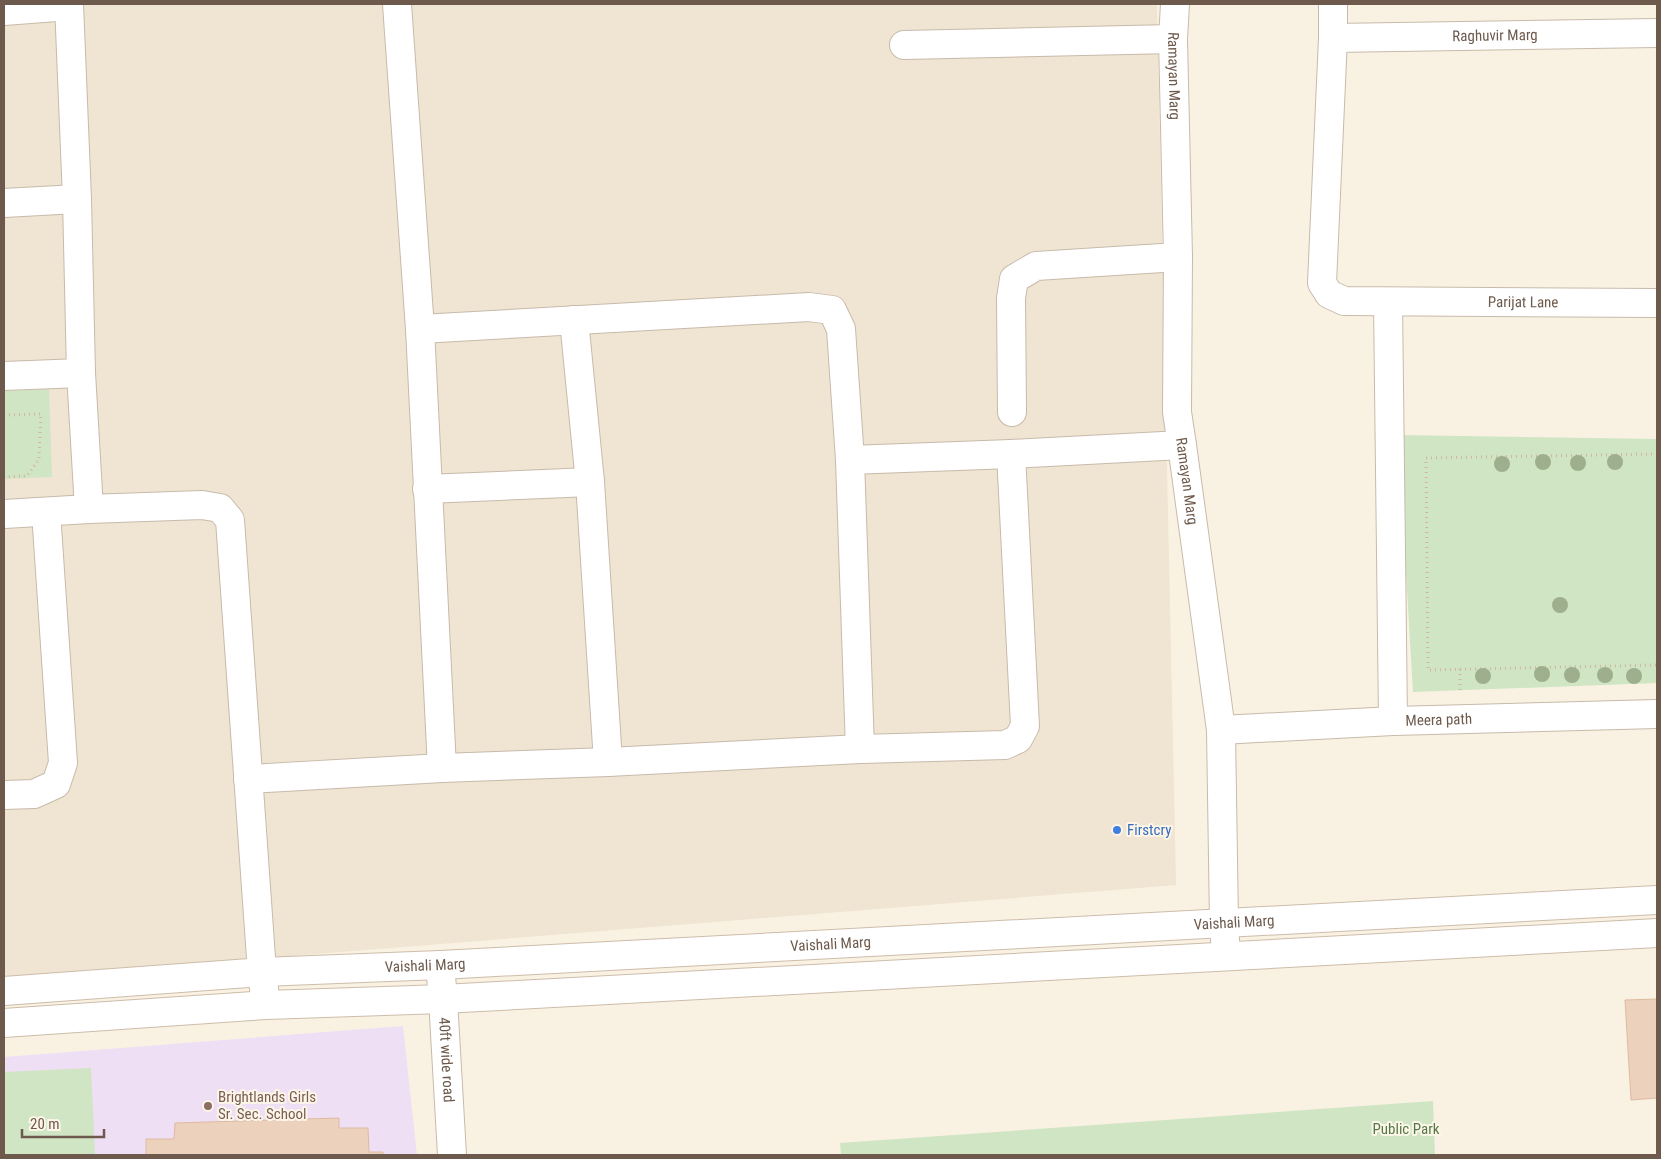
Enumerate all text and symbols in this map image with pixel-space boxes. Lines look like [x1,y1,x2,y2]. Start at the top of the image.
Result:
street label: Raghuvir Marg [1452,26,1538,45]
street label: Ramayan Marg [1164,31,1184,120]
street label: Parijat Lane [1488,293,1558,311]
street label: Ramayan Marg [1172,436,1202,526]
street label: Meera path [1405,710,1472,730]
place label: Firstcry [1127,821,1171,839]
marker: Firstcry [1111,824,1123,836]
street label: Vaishali Marg [1193,911,1275,934]
street label: Vaishali Marg [790,933,871,955]
street label: Vaishali Marg [384,955,466,976]
street label: 40ft wide road [435,1017,458,1103]
place label: Brightlands Girls Sr. Sec. School [218,1088,316,1123]
marker: Brightlands Girls Sr. Sec. School [202,1100,214,1112]
scale bar [22,1106,105,1138]
text: 20 m [30,1115,60,1133]
park label: Public Park [1373,1120,1440,1138]

